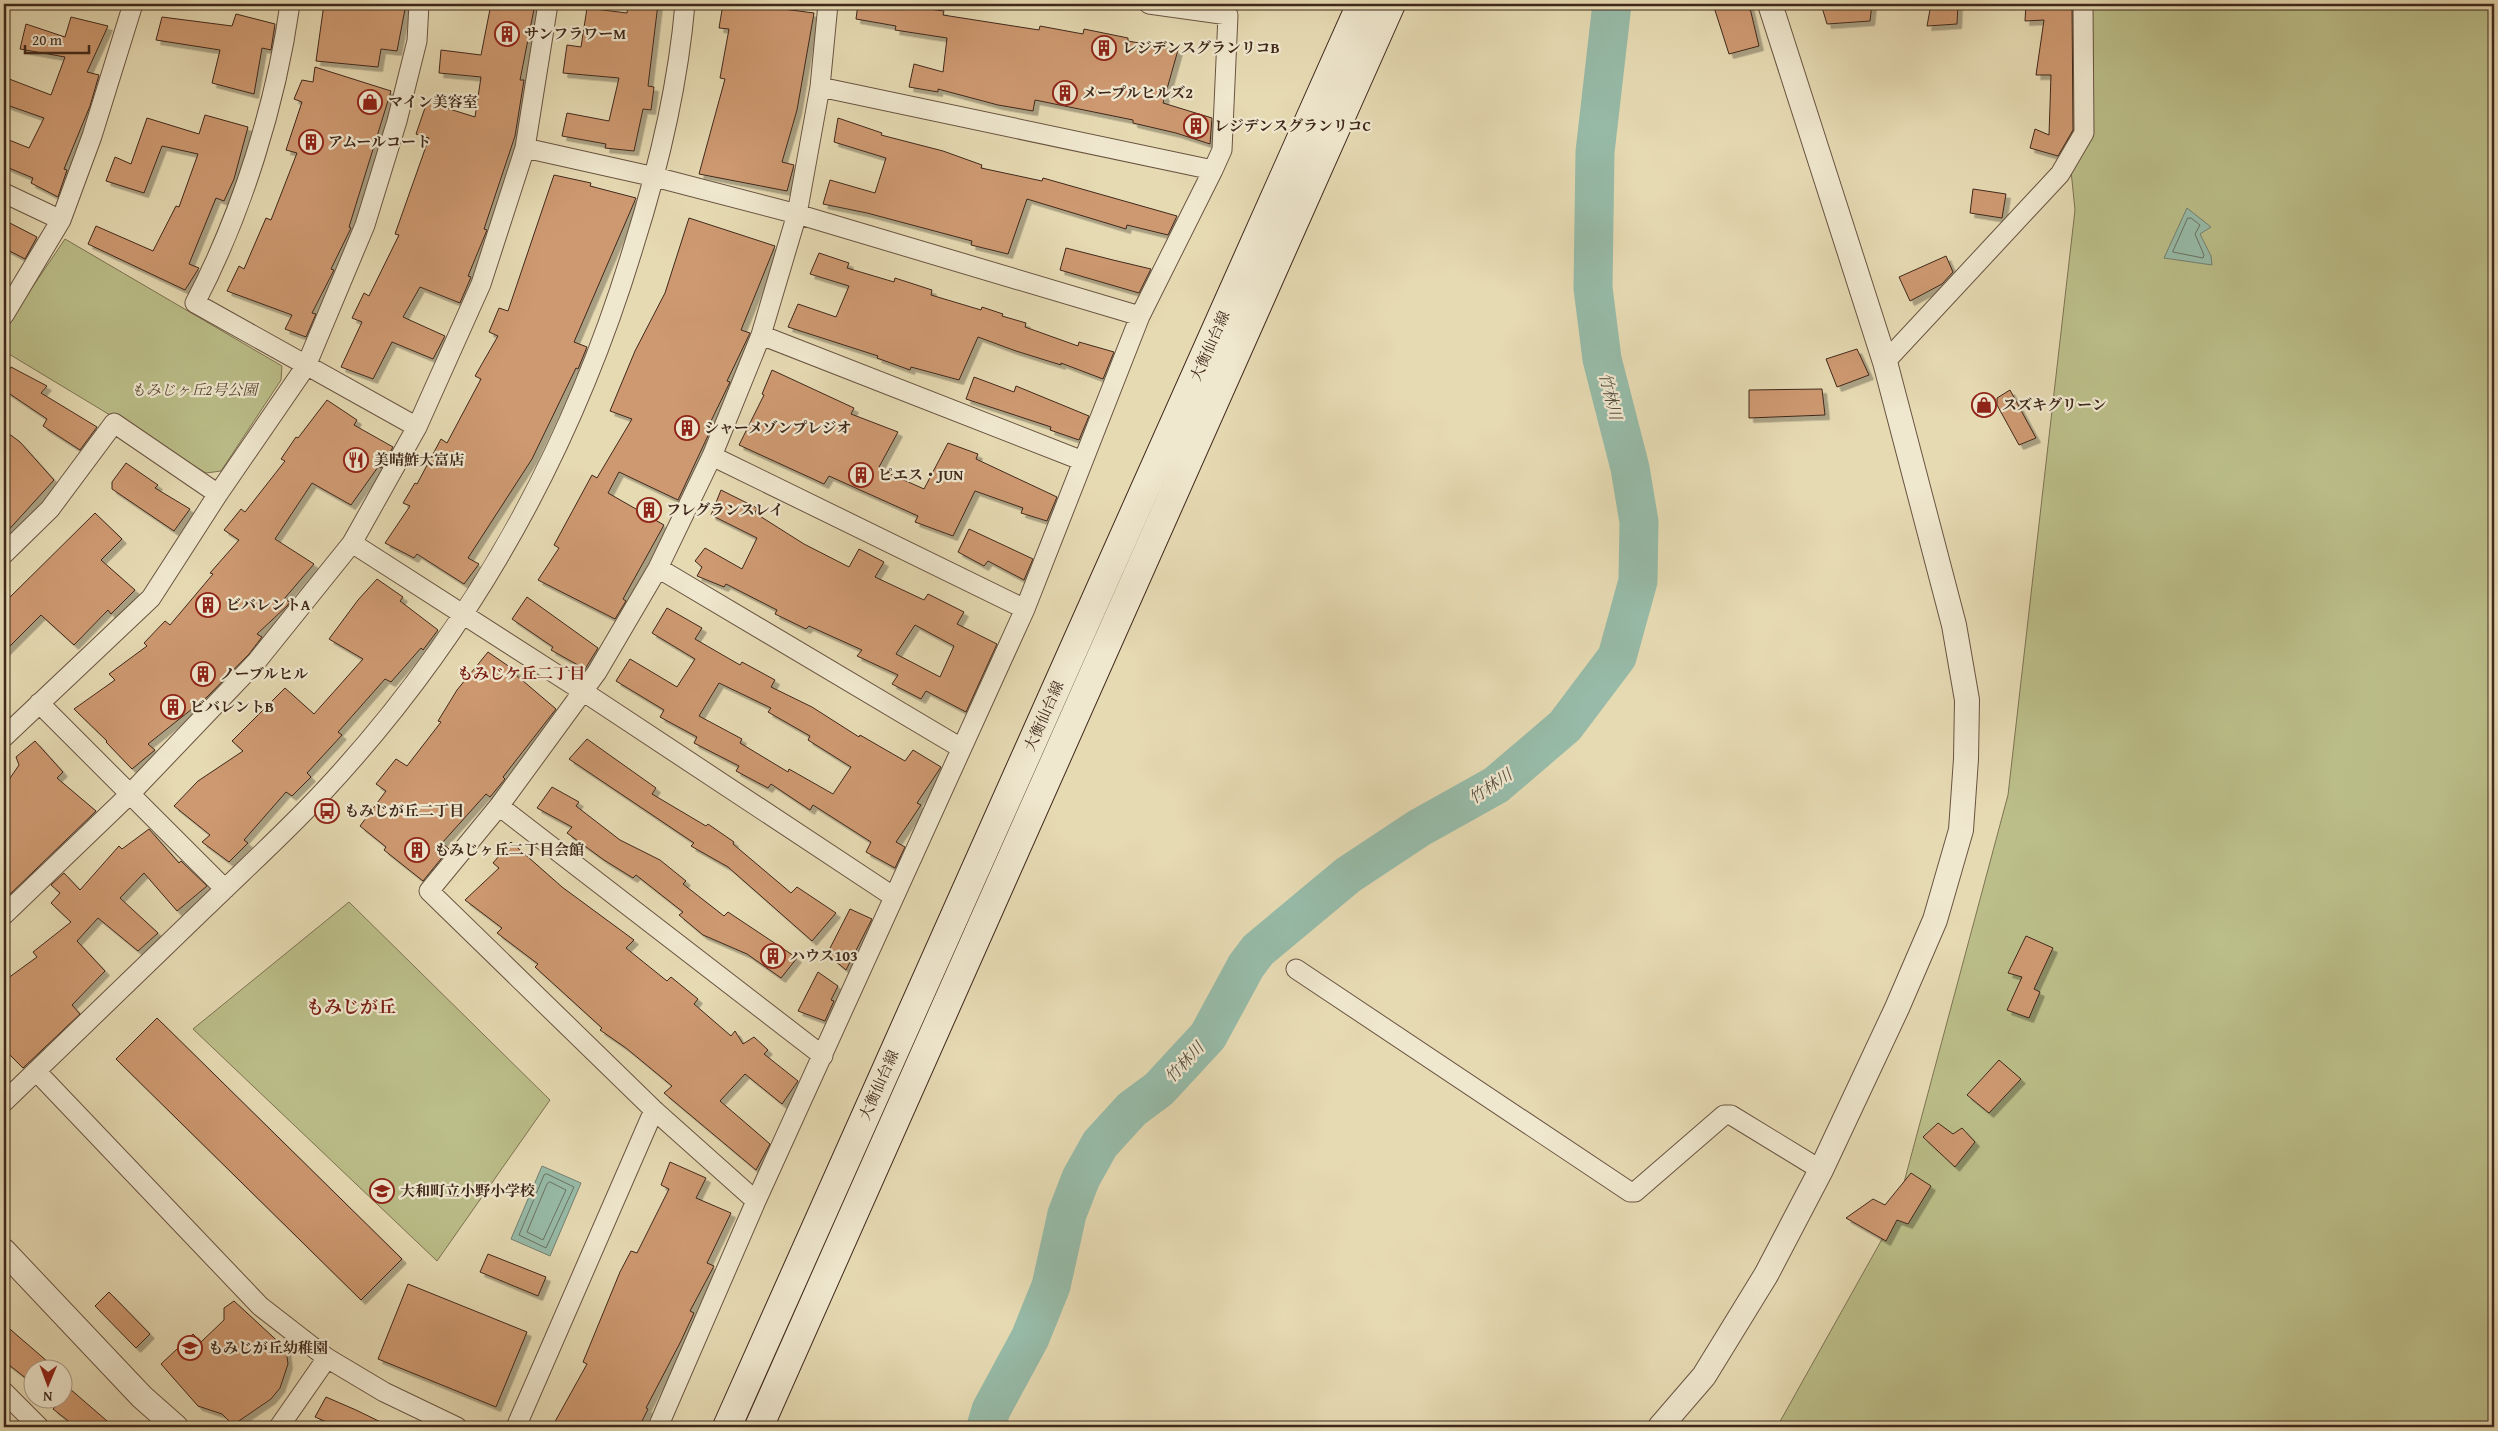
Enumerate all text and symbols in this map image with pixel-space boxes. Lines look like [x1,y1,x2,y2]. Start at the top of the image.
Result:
building icon: サンフラワーM [494,21,520,47]
scale bar [25,22,89,54]
place label: サンフラワーM [524,23,626,44]
text: 20 m [32,29,63,50]
building icon: レジデンスグランリコB [1091,35,1117,61]
place label: レジデンスグランリコB [1122,37,1280,58]
building icon: メープルヒルズ2 [1052,80,1078,106]
place label: メープルヒルズ2 [1082,82,1193,103]
shop icon: マイン美容室 [357,89,383,115]
place label: マイン美容室 [388,91,478,112]
building icon: レジデンスグランリコC [1183,113,1209,139]
place label: レジデンスグランリコC [1214,115,1371,136]
building icon: アムールコート [298,129,324,155]
place label: アムールコート [328,131,431,152]
street label: 大衡仙台線 [1185,307,1234,384]
water label: 竹林川 [1594,370,1629,424]
park label: もみじヶ丘2号公園 [131,379,260,400]
shop icon: スズキグリーン [1971,392,1997,418]
place label: スズキグリーン [2002,394,2107,415]
building icon: シャーメゾンプレジオ [674,415,700,441]
place label: シャーメゾンプレジオ [704,417,852,438]
restaurant icon: 美晴鮓大富店 [343,447,369,473]
place label: 美晴鮓大富店 [374,449,464,470]
building icon: ピエス・JUN [848,462,874,488]
place label: ピエス・JUN [878,464,963,485]
building icon: フレグランスレイ [636,497,662,523]
place label: フレグランスレイ [666,499,784,520]
building icon: ビバレントA [195,592,221,618]
place label: ビバレントA [226,594,311,615]
building icon: ノーブルヒル [190,661,216,687]
district label: もみじケ丘二丁目 [457,661,585,685]
place label: ノーブルヒル [220,663,308,684]
street label: 大衡仙台線 [1019,677,1068,754]
building icon: ビバレントB [160,694,186,720]
place label: ビバレントB [190,696,274,717]
water label: 竹林川 [1463,762,1518,809]
bus stop icon: もみじが丘二丁目 [314,798,340,824]
place label: もみじが丘二丁目 [344,800,464,821]
building icon: もみじヶ丘二丁目会館 [404,837,430,863]
place label: もみじヶ丘二丁目会館 [434,839,584,860]
building icon: ハウス103 [760,943,786,969]
place label: ハウス103 [790,945,858,966]
district label: もみじが丘 [306,993,396,1020]
water label: 竹林川 [1159,1035,1211,1088]
street label: 大衡仙台線 [854,1046,903,1123]
school or university icon: 大和町立小野小学校 [369,1178,395,1204]
place label: 大和町立小野小学校 [400,1180,535,1201]
school or university icon: もみじが丘幼稚園 [177,1335,203,1361]
place label: もみじが丘幼稚園 [208,1337,328,1358]
north arrow [22,1358,72,1408]
text: N [42,1387,53,1407]

